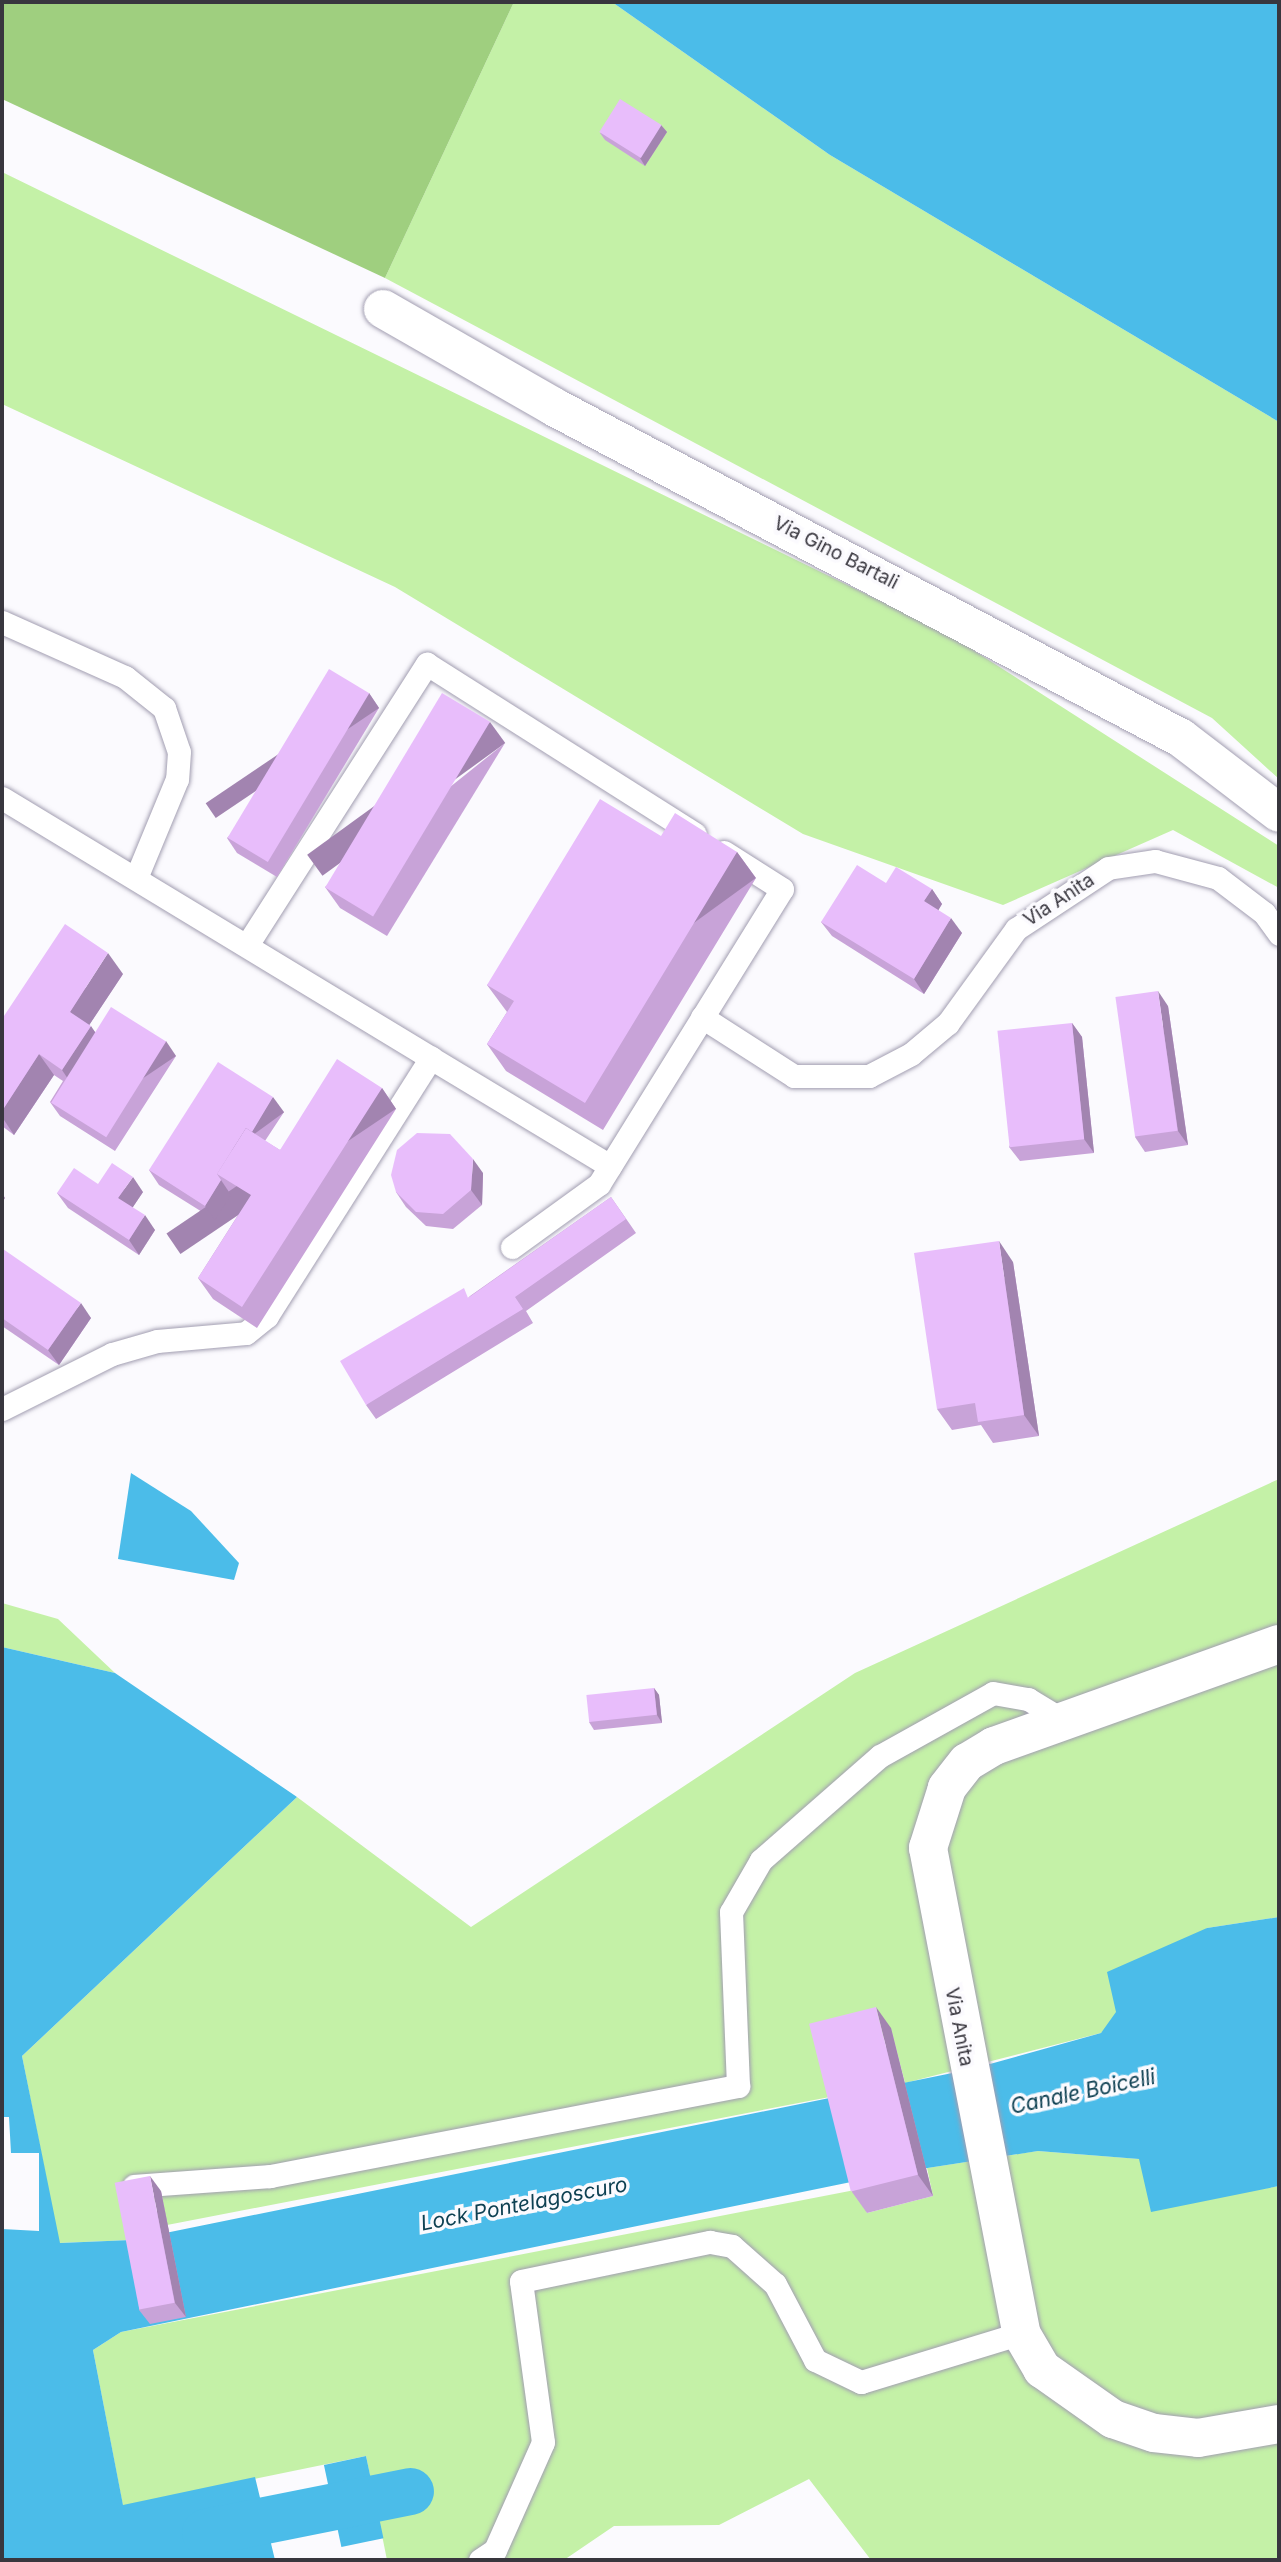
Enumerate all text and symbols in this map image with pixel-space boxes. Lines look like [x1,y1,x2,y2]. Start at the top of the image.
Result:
street label: Via Gino Bartali [770,512,902,594]
street label: Via Anita [1019,869,1099,931]
street label: Via Anita [940,1986,978,2068]
water label: Canale Boicelli [1008,2064,1158,2120]
water label: Lock Pontelagoscuro [418,2172,630,2236]

